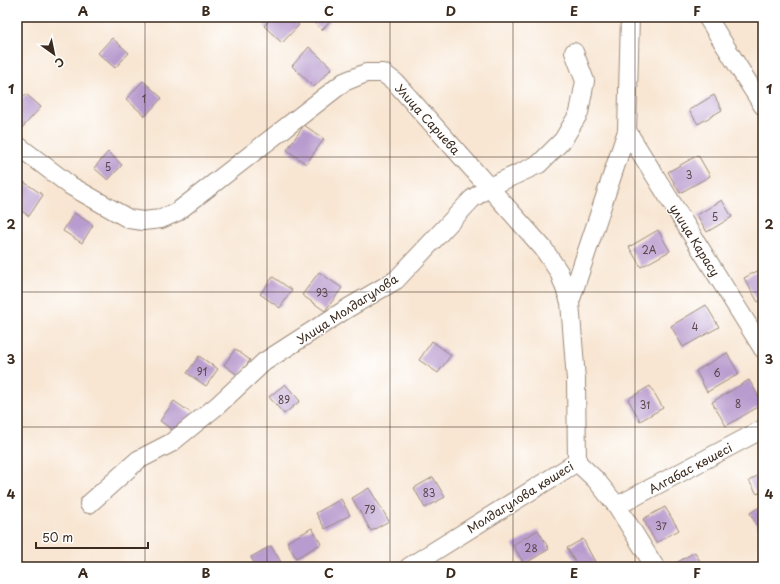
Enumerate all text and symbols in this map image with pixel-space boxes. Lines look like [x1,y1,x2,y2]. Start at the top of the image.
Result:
text: A [78,1,88,20]
text: B [202,1,211,20]
text: C [324,1,334,20]
text: D [446,1,456,20]
text: E [570,1,578,20]
text: F [693,1,701,20]
north arrow [34,34,74,74]
text: С [52,53,68,72]
text: 1 [8,79,14,98]
text: 1 [766,79,772,98]
street label: Улица Сариева [391,80,465,159]
house number: 1 [142,91,146,106]
house number: 5 [105,159,111,174]
house number: 3 [686,167,692,182]
street label: улица Карасу [666,200,725,280]
house number: 5 [712,209,718,224]
text: 2 [6,214,16,233]
text: 2 [764,214,774,233]
house number: 2А [642,242,657,257]
street label: Улица Молдагулова [293,269,402,348]
house number: 93 [316,285,328,300]
house number: 4 [692,319,699,334]
text: 3 [7,349,16,368]
text: 3 [765,349,774,368]
house number: 91 [197,364,207,379]
house number: 6 [713,365,721,380]
house number: 89 [278,392,290,407]
house number: 8 [735,396,741,411]
house number: 31 [640,397,650,412]
street label: Алгабас көшесі [645,438,735,498]
street label: Молдагулова көшесі [463,457,577,537]
text: 4 [7,484,16,503]
text: 4 [765,484,774,503]
house number: 83 [423,485,435,500]
house number: 79 [364,502,376,517]
house number: 37 [655,518,668,533]
scale bar [36,524,148,550]
text: 50 m [42,528,73,546]
house number: 28 [524,540,538,555]
text: A [78,563,88,582]
text: B [202,563,211,582]
text: C [324,563,334,582]
text: D [446,563,456,582]
text: E [570,563,578,582]
text: F [693,563,701,582]

